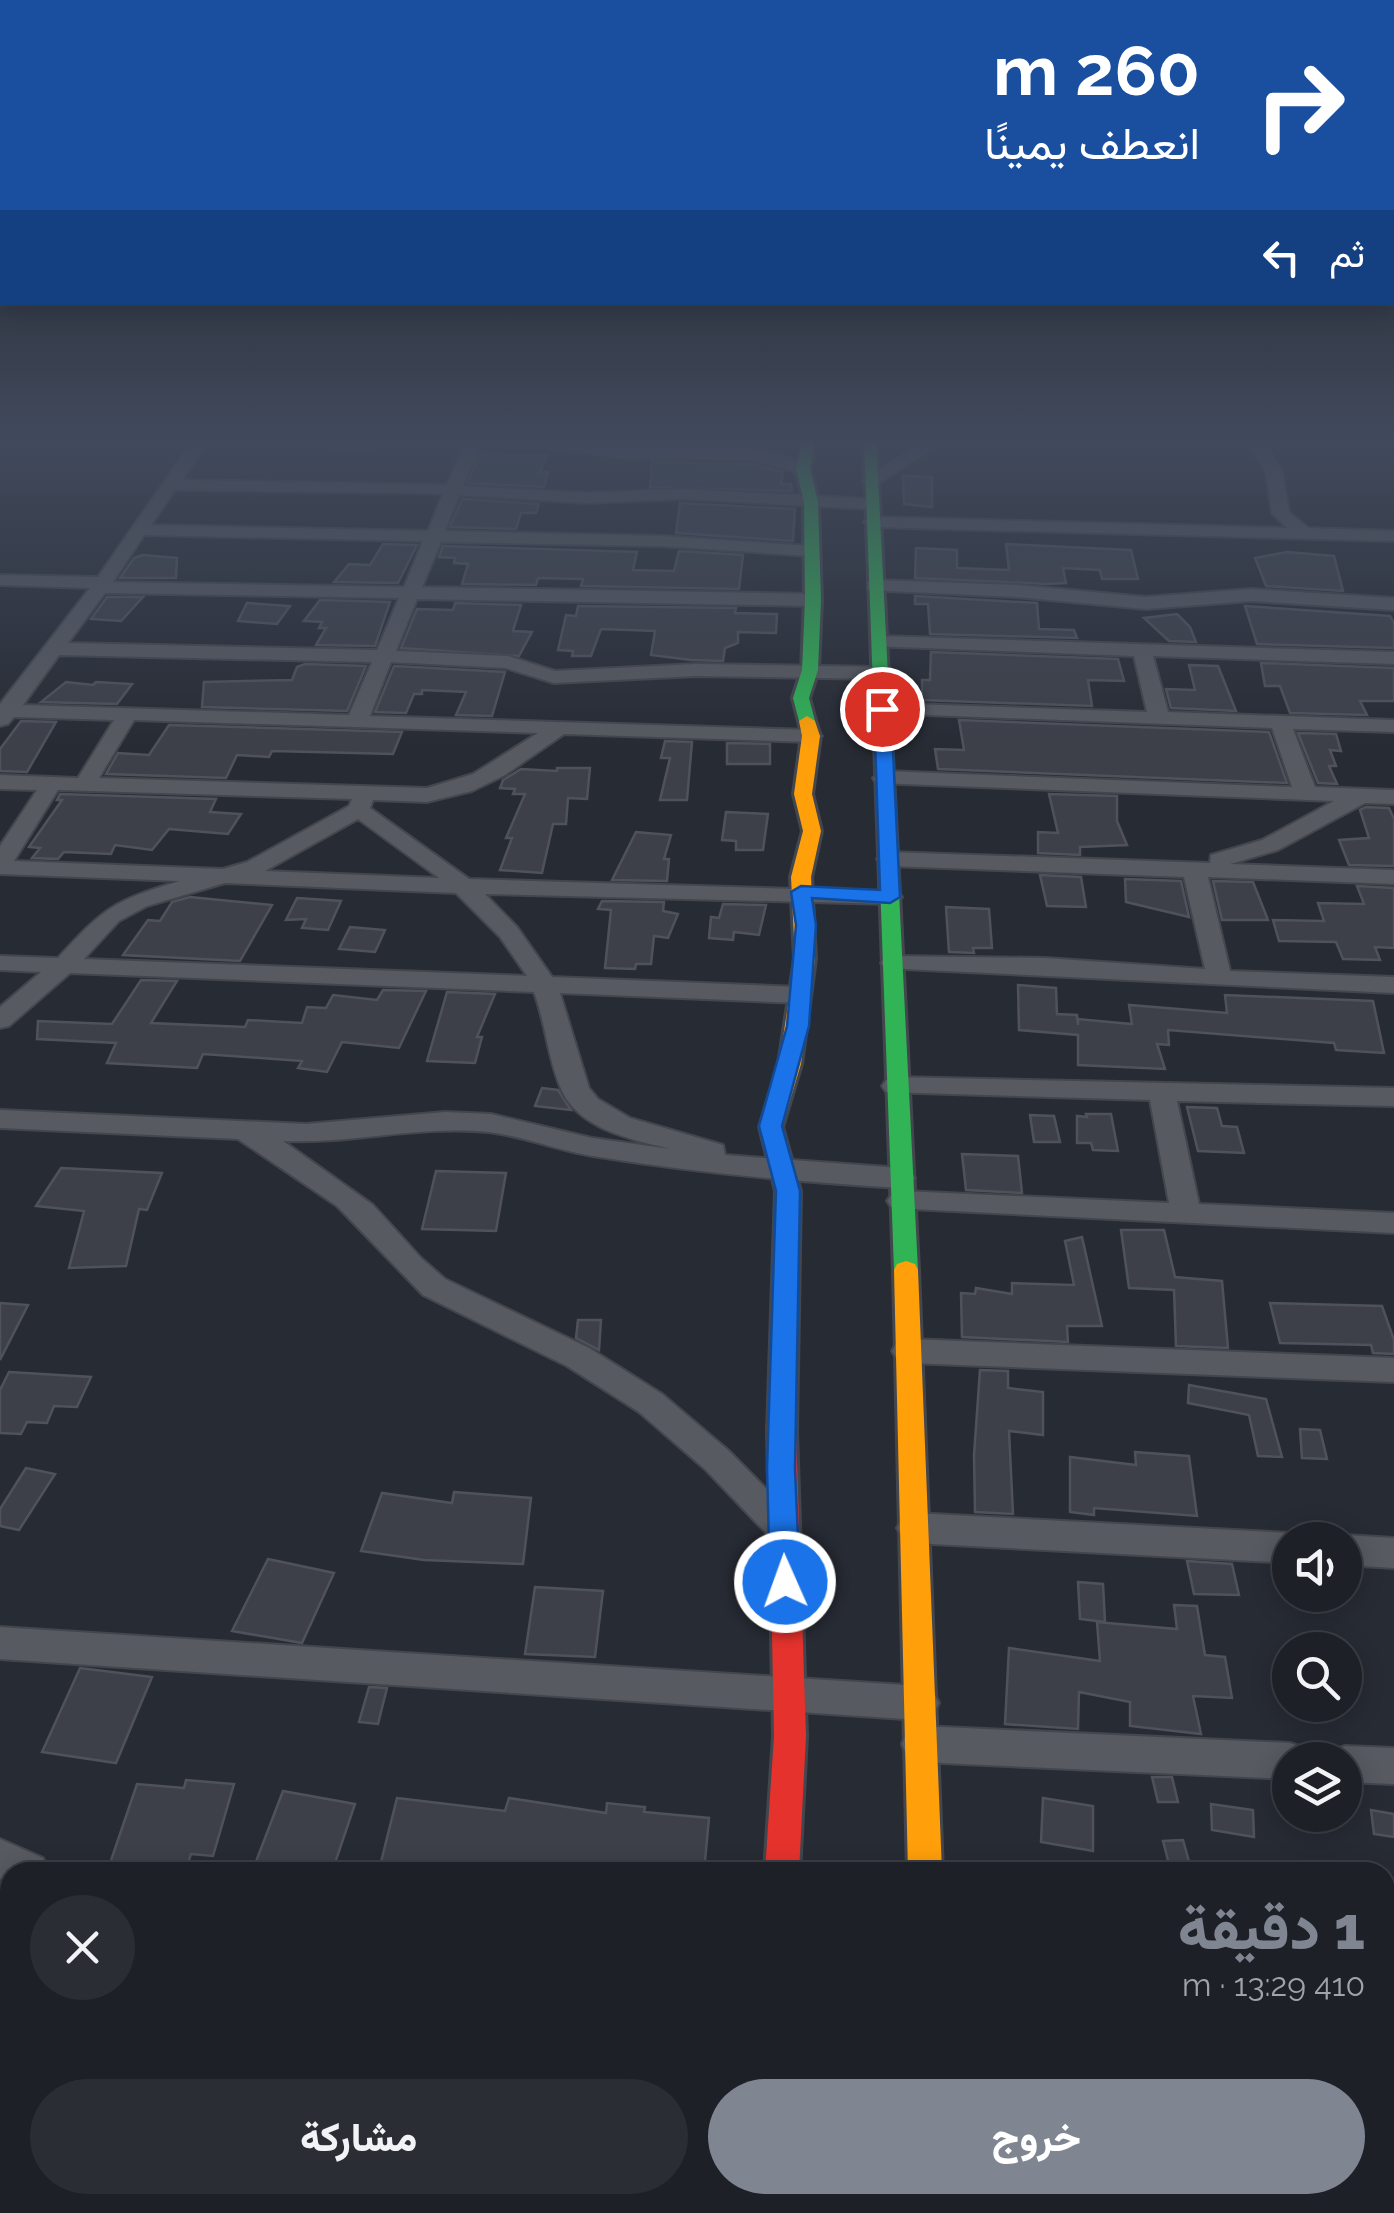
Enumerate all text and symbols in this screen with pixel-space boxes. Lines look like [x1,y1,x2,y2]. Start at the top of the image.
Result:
text: 260 m [993,29,1200,111]
icon: right [1235,40,1365,170]
text: انعطف يمينًا [984,117,1200,170]
icon: left [1254,230,1309,285]
text: ثم [1329,231,1365,276]
pin [840,667,925,752]
icon: arrive [855,682,910,737]
map controls [1272,1522,1362,1832]
button: sound [1272,1522,1362,1612]
position arrow [733,1530,837,1634]
button: search [1272,1632,1362,1722]
button: layers [1272,1742,1362,1832]
text: 1 دقيقة [1178,1893,1365,1963]
button: close [30,1895,135,2000]
text: 410 m · 13:29 [1182,1966,1365,2003]
button: مشاركة [30,2079,688,2194]
button: خروج [708,2079,1365,2194]

